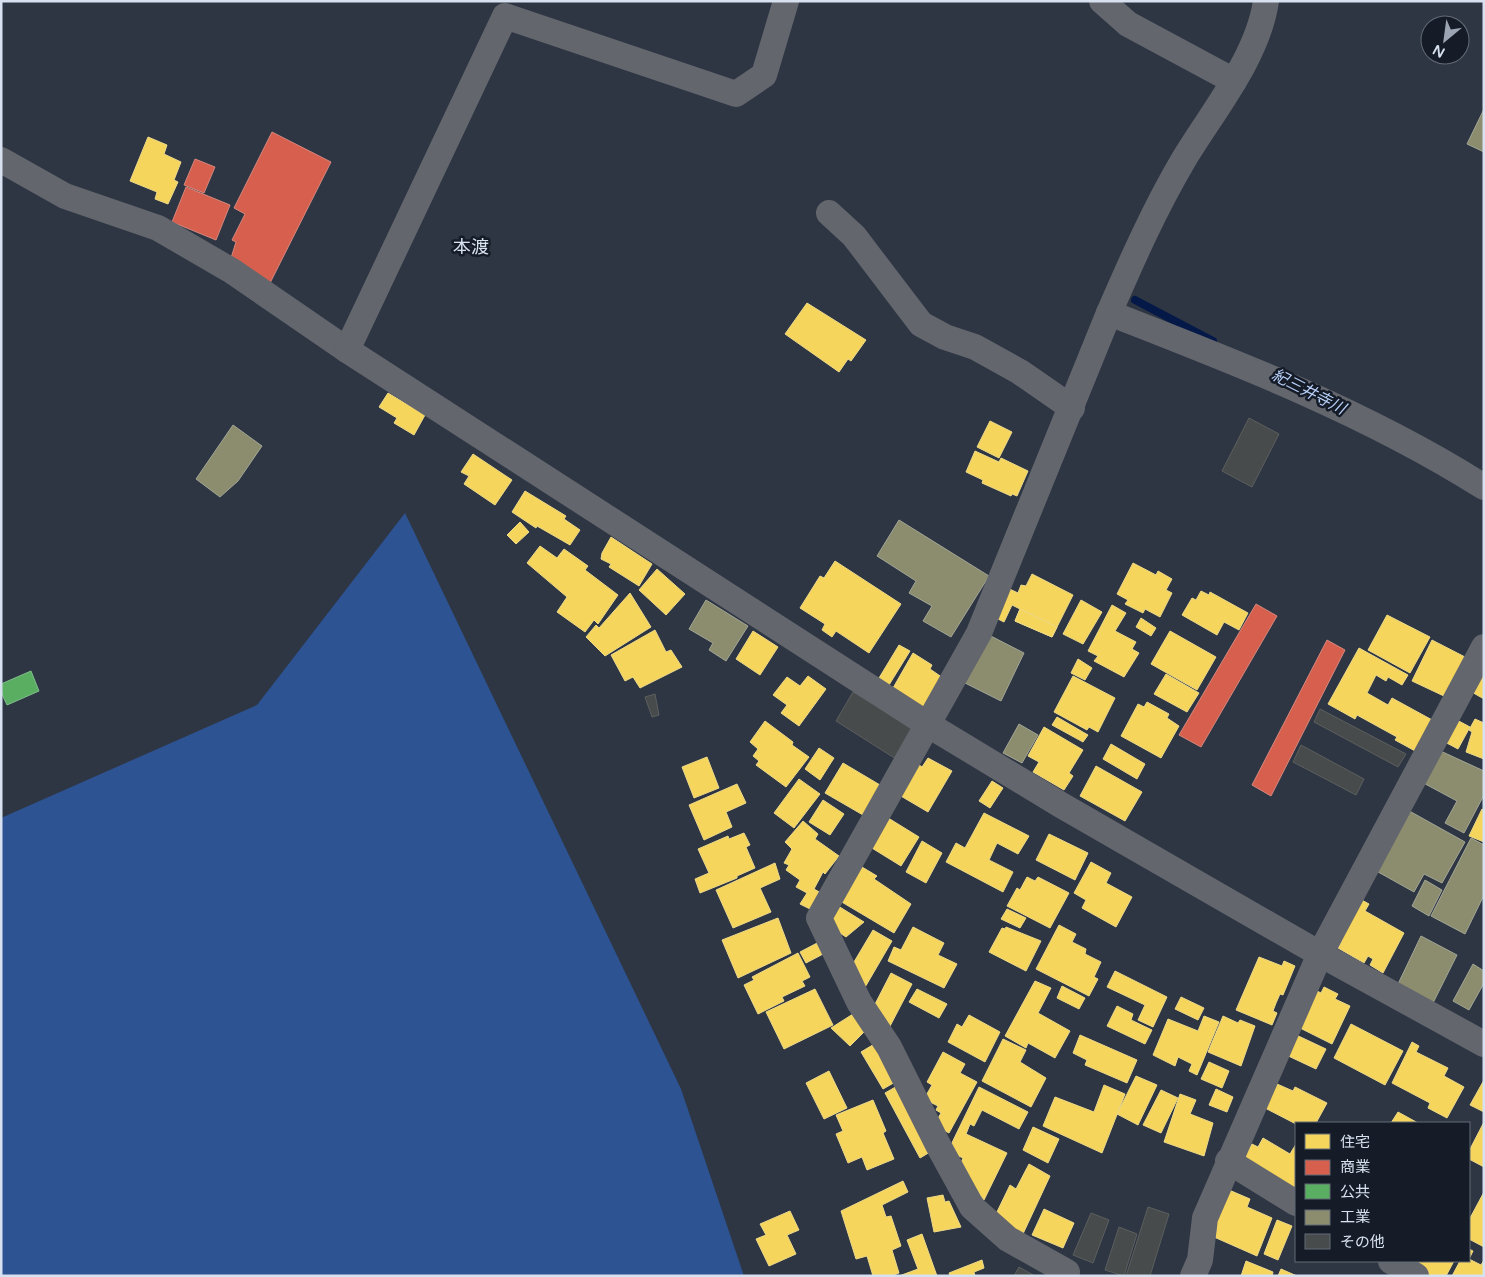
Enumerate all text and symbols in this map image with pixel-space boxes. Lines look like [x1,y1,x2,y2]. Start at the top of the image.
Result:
north arrow [1420,15,1470,65]
text: N [1430,41,1448,61]
district label: 本渡 [453,236,489,258]
water label: 紀三井寺川 [1268,365,1351,420]
legend [1295,1122,1470,1262]
text: 住宅 [1340,1133,1370,1151]
text: 商業 [1340,1158,1370,1176]
text: 公共 [1340,1183,1370,1201]
text: 工業 [1340,1208,1370,1226]
text: その他 [1340,1233,1385,1251]

